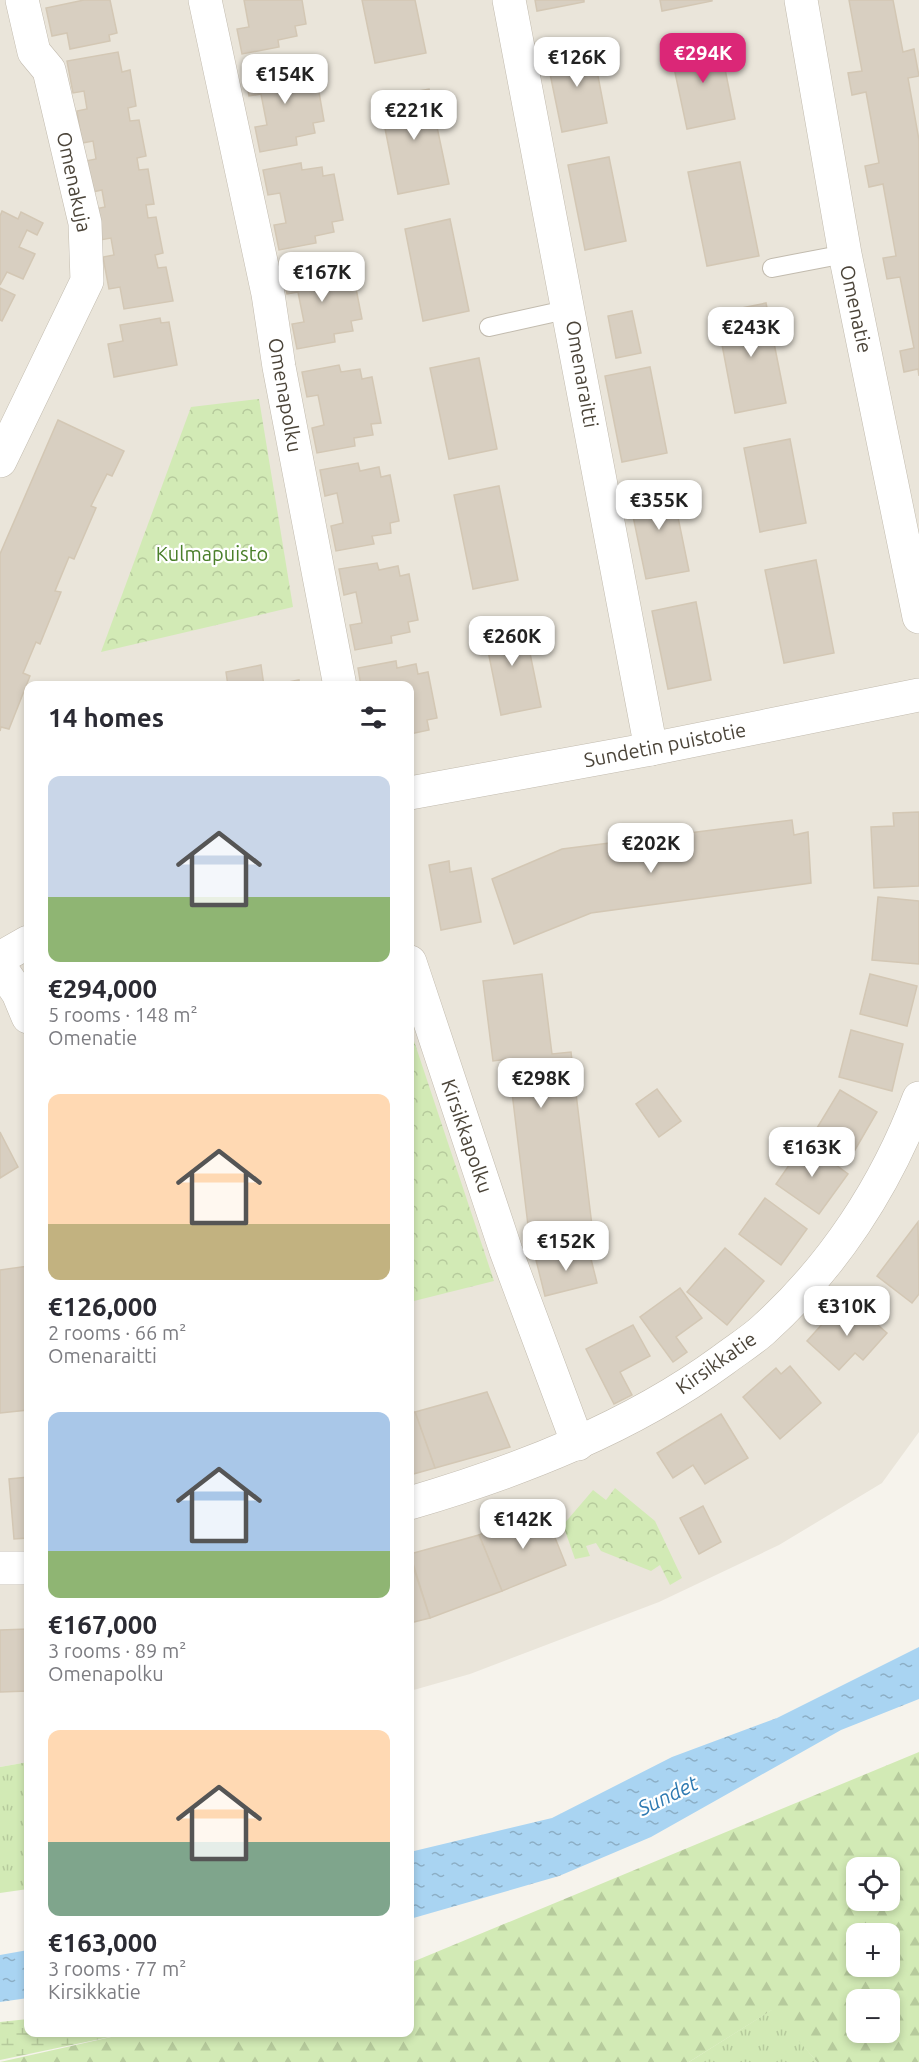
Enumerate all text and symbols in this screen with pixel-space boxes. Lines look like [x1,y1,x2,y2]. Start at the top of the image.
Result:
pin: €294K [661,33,745,84]
pin: €126K [535,37,619,88]
text: €294K [674,41,732,64]
text: €126K [548,45,606,68]
pin: €154K [243,54,327,105]
text: €154K [256,62,314,85]
pin: €221K [372,90,456,141]
text: €221K [385,98,443,121]
street label: Omenakuja [53,130,96,234]
pin: €167K [280,252,364,303]
text: €167K [293,260,351,283]
street label: Omenatie [836,263,877,355]
pin: €243K [709,307,793,358]
text: €243K [722,315,780,338]
street label: Omenaraitti [562,318,603,429]
street label: Omenapolku [264,336,307,454]
pin: €355K [617,480,701,531]
text: €355K [630,488,688,511]
park label: Kulmapuisto [156,542,268,565]
pin: €260K [470,616,554,667]
text: €260K [483,624,541,647]
icon: filters [357,701,390,734]
text: 14 homes [48,703,164,732]
street label: Sundetin puistotie [582,718,748,772]
icon: home [165,815,273,923]
pin: €202K [609,823,693,874]
text: €202K [622,831,680,854]
text: €294,000 [48,974,157,1003]
text: 5 rooms · 148 m² [48,1003,198,1026]
text: Omenatie [48,1026,137,1049]
pin: €298K [499,1058,583,1109]
text: €298K [512,1066,570,1089]
street label: Kirsikkapolku [437,1076,498,1196]
pin: €163K [770,1127,854,1178]
icon: home [165,1133,273,1241]
text: €163K [783,1135,841,1158]
pin: €152K [524,1221,608,1272]
text: €152K [537,1229,595,1252]
pin: €310K [805,1286,889,1337]
text: €126,000 [48,1292,157,1321]
text: €310K [818,1294,876,1317]
text: 2 rooms · 66 m² [48,1321,186,1344]
street label: Kirsikkatie [671,1327,760,1399]
text: Omenaraitti [48,1344,157,1367]
icon: home [165,1451,273,1559]
pin: €142K [481,1499,565,1550]
text: €142K [494,1507,552,1530]
text: €167,000 [48,1610,157,1639]
text: 3 rooms · 89 m² [48,1639,186,1662]
text: Omenapolku [48,1662,164,1685]
icon: home [165,1769,273,1877]
water label: Sundet [633,1770,702,1820]
map controls [846,1857,900,2043]
button: locate [846,1857,900,1911]
button: + [846,1923,900,1977]
text: €163,000 [48,1928,157,1957]
text: 3 rooms · 77 m² [48,1957,186,1980]
text: Kirsikkatie [48,1980,141,2003]
button: − [846,1989,900,2043]

